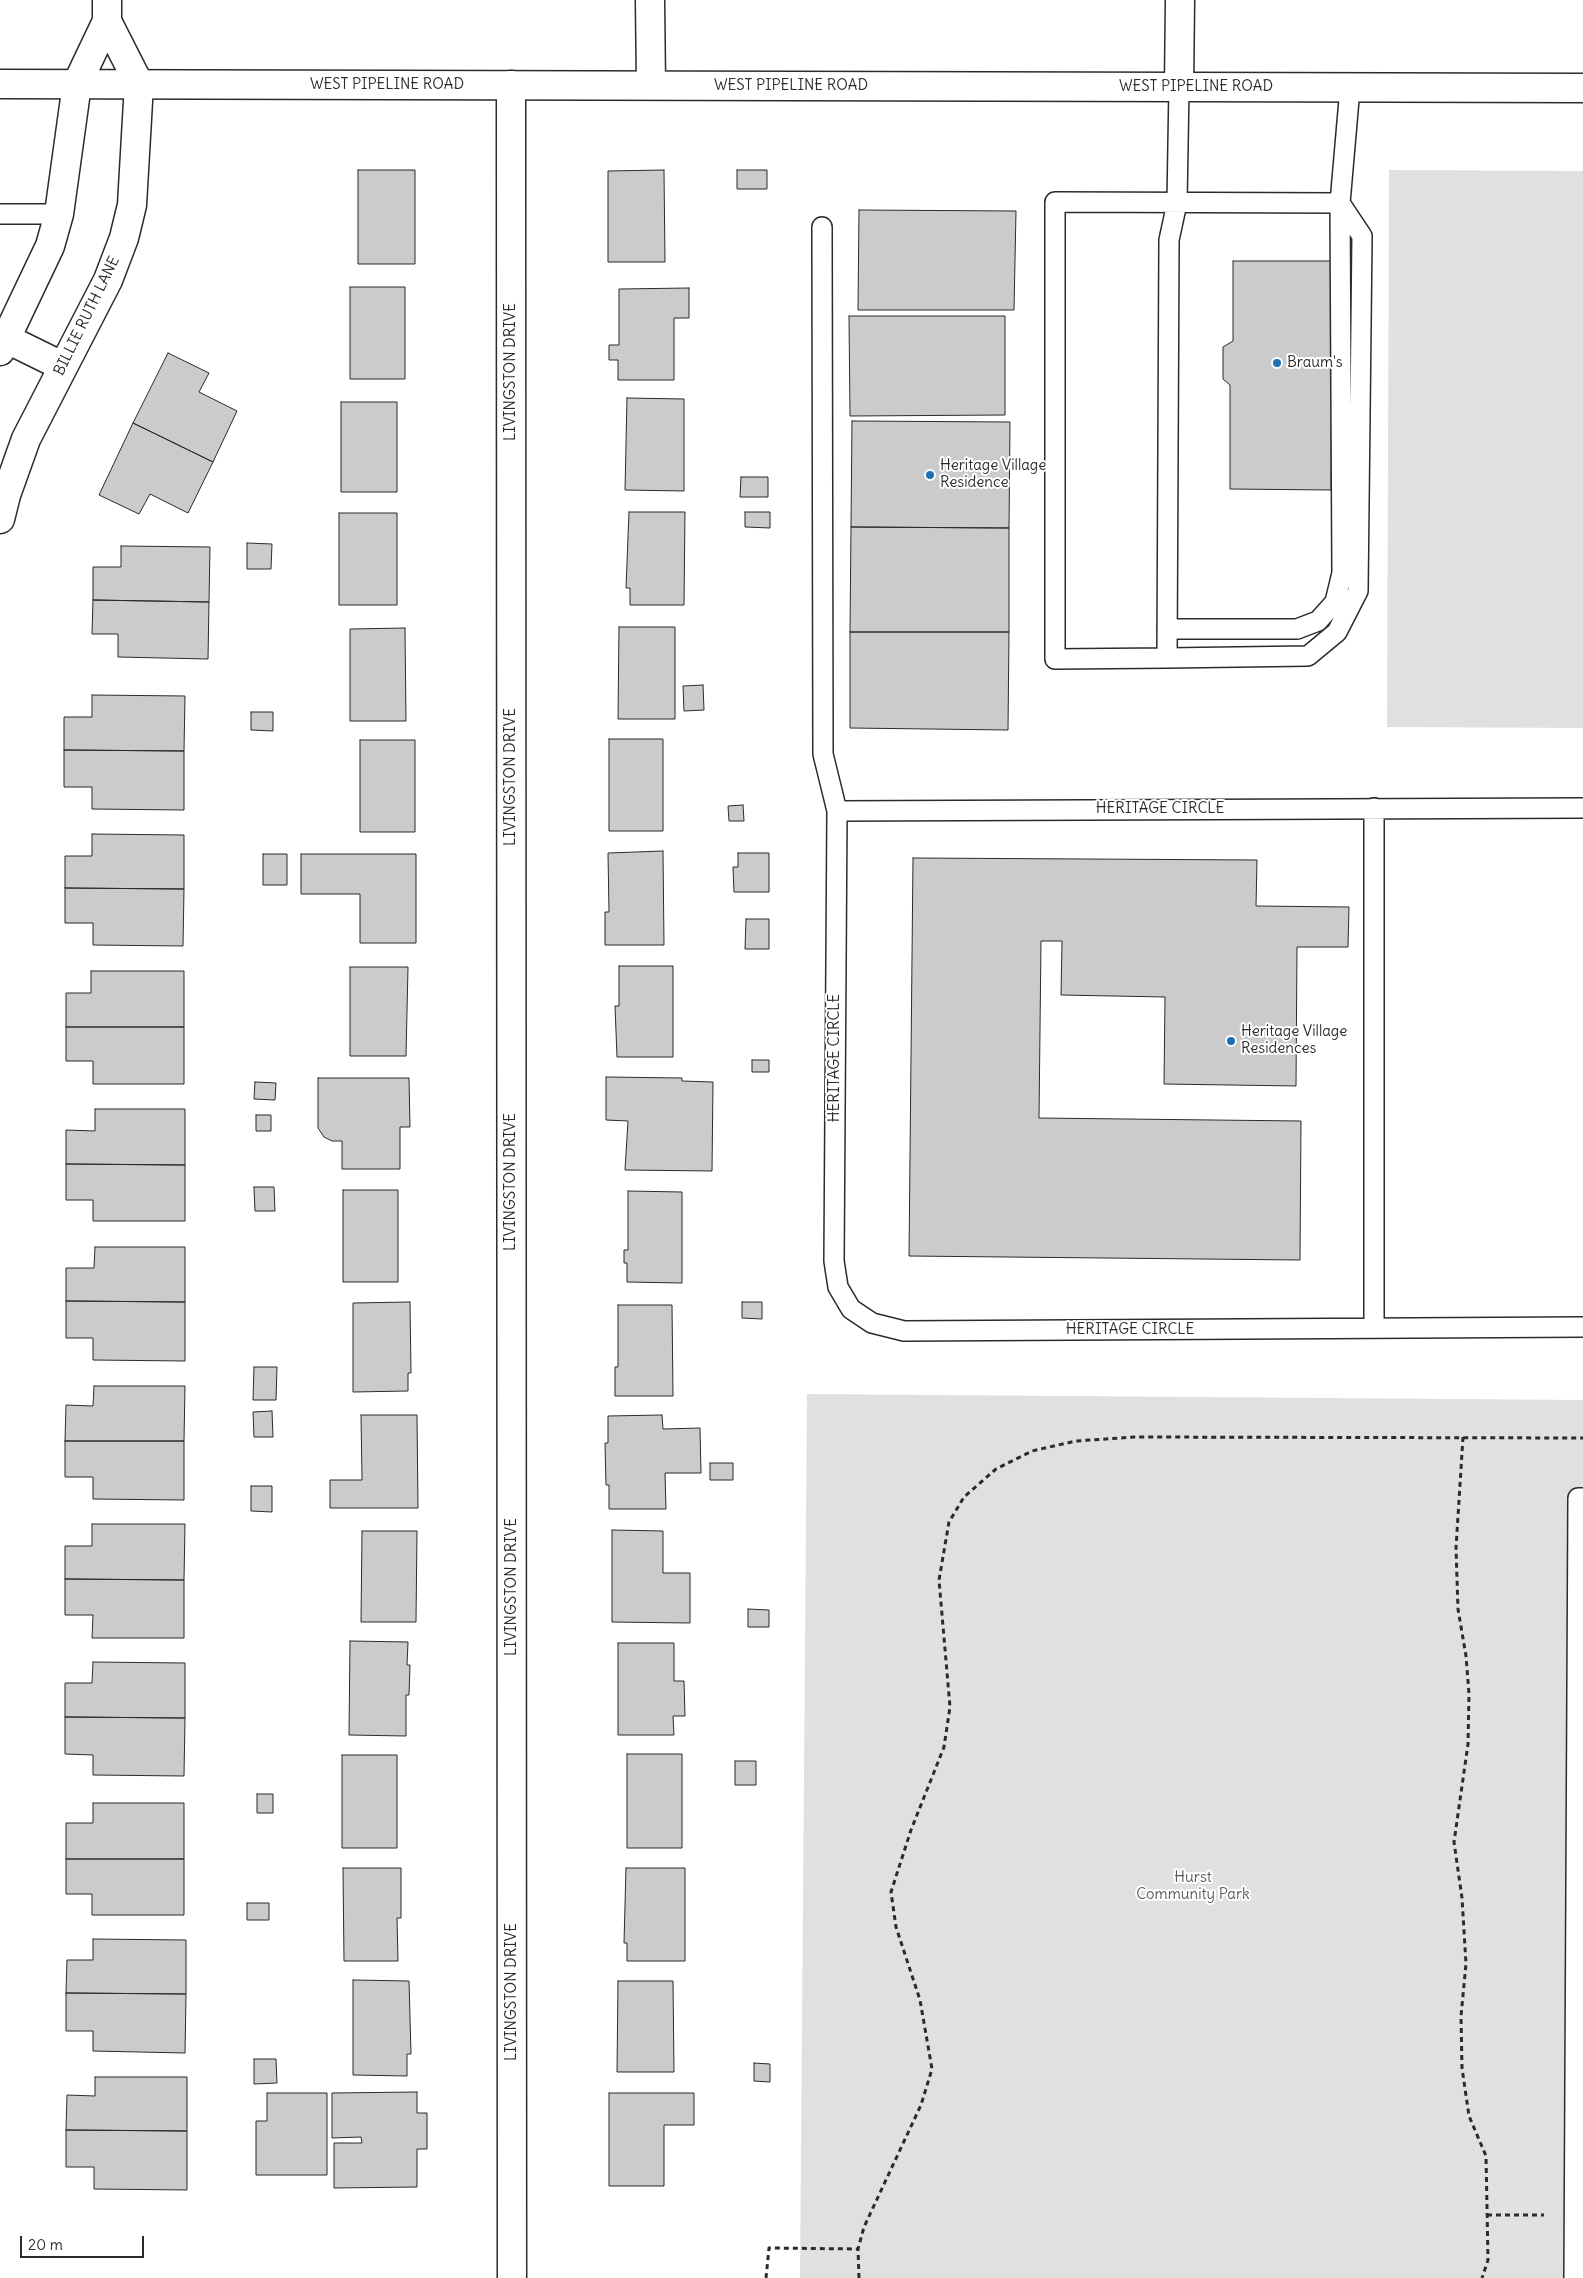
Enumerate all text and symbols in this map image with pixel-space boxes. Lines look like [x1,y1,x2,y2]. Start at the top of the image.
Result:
street label: WEST PIPELINE ROAD [310,76,464,94]
street label: WEST PIPELINE ROAD [714,77,868,95]
street label: WEST PIPELINE ROAD [1119,78,1273,96]
street label: BILLIE RUTH LANE [50,253,124,379]
street label: LIVINGSTON DRIVE [502,303,520,441]
place label: Braum's [1287,354,1343,372]
marker: Braum's [1271,357,1283,369]
place label: Heritage Village Residence [940,457,1046,492]
marker: Heritage Village Residence [924,469,936,481]
street label: LIVINGSTON DRIVE [502,708,520,846]
street label: HERITAGE CIRCLE [1096,800,1224,818]
street label: HERITAGE CIRCLE [826,994,844,1122]
place label: Heritage Village Residences [1241,1023,1347,1058]
marker: Heritage Village Residences [1225,1035,1237,1047]
street label: LIVINGSTON DRIVE [502,1113,520,1251]
street label: HERITAGE CIRCLE [1066,1321,1194,1339]
street label: LIVINGSTON DRIVE [503,1518,521,1656]
park label: Hurst Community Park [1136,1869,1250,1904]
street label: LIVINGSTON DRIVE [503,1923,521,2061]
scale bar [22,2226,146,2258]
text: 20 m [28,2235,63,2254]

